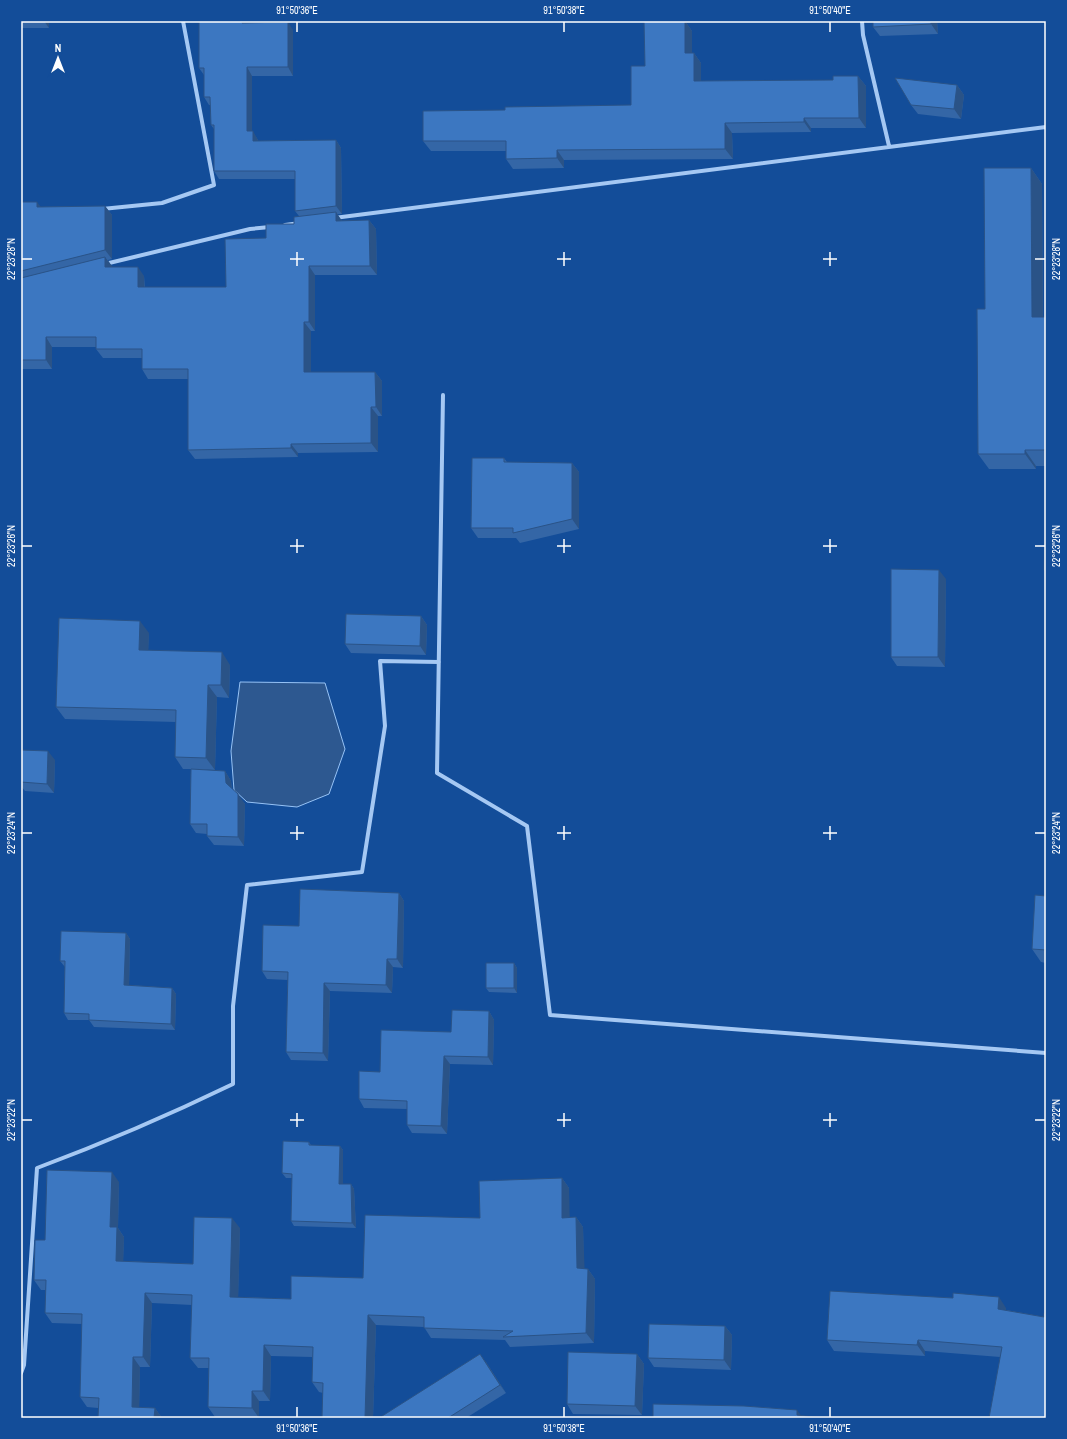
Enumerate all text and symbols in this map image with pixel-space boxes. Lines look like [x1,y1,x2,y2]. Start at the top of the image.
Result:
text: 91°50'36"E [276,4,318,17]
text: 91°50'38"E [543,4,585,17]
text: 91°50'40"E [809,4,851,17]
north arrow [38,38,78,78]
text: N [55,41,61,55]
text: 22°23'28"N [5,238,18,280]
text: 22°23'28"N [1050,238,1063,280]
text: 22°23'26"N [5,525,18,567]
text: 22°23'26"N [1050,525,1063,567]
text: 22°23'24"N [5,812,18,854]
text: 22°23'24"N [1050,812,1063,854]
text: 22°23'22"N [5,1099,18,1141]
text: 22°23'22"N [1050,1099,1063,1141]
text: 91°50'36"E [276,1422,318,1435]
text: 91°50'38"E [543,1422,585,1435]
text: 91°50'40"E [809,1422,851,1435]

